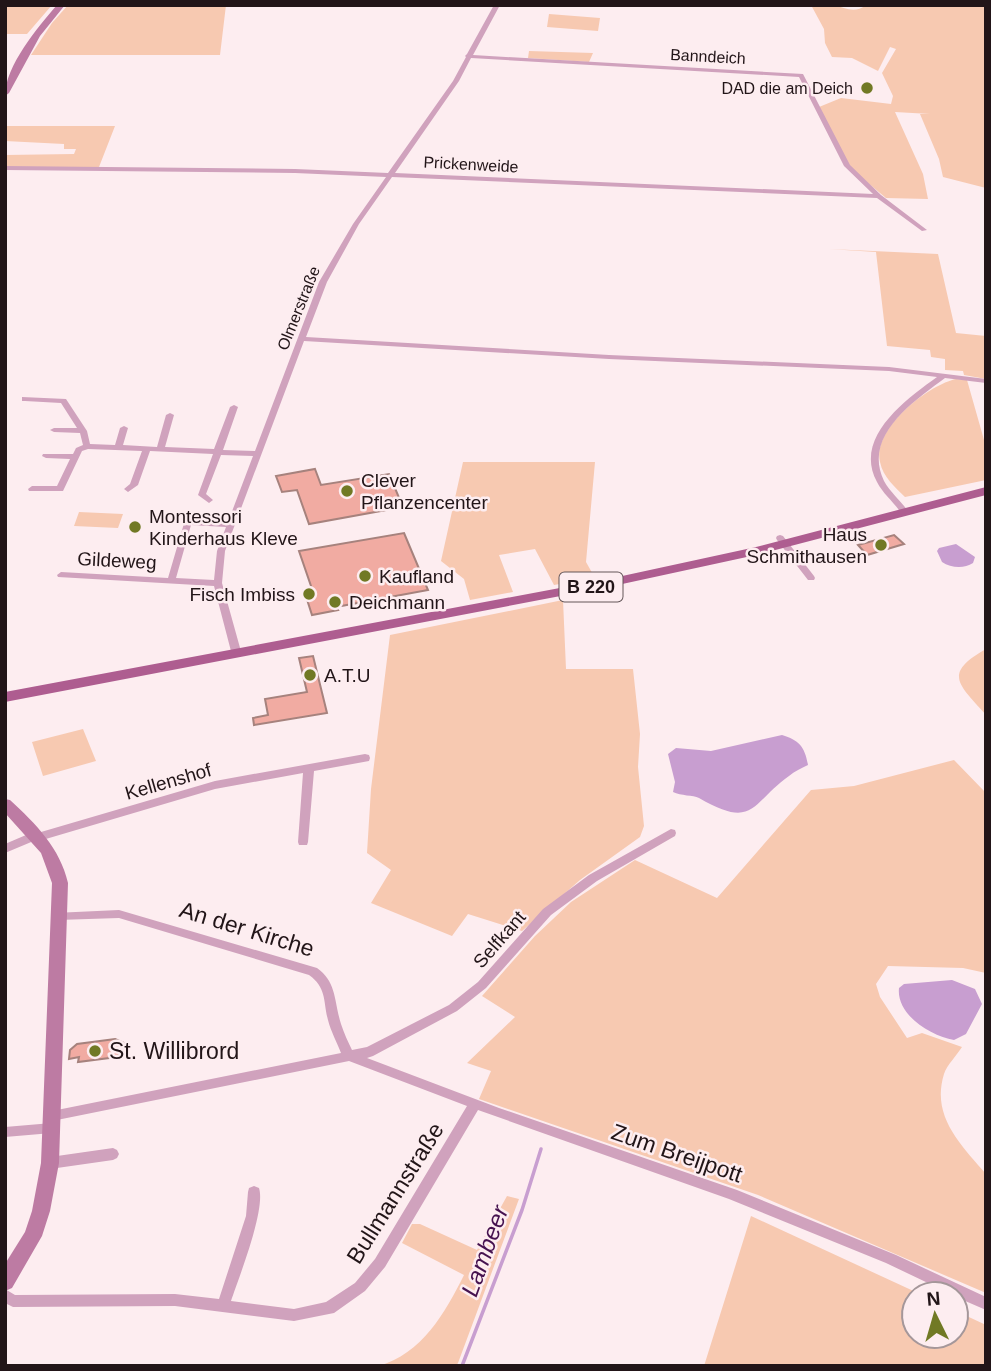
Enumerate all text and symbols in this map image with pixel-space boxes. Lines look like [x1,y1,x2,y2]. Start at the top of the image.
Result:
street label: Banndeich [670,46,746,67]
place label: DAD die am Deich [721,80,853,97]
marker: DAD die am Deich [859,80,875,96]
street label: Prickenweide [423,154,519,175]
street label: Olmerstraße [274,264,323,353]
place label: Clever Pflanzencenter [361,470,488,513]
marker: Clever Pflanzencenter [339,483,355,499]
place label: Montessori Kinderhaus Kleve [149,506,298,549]
marker: Montessori Kinderhaus Kleve [127,519,143,535]
place label: Haus Schmithausen [747,524,867,567]
marker: Haus Schmithausen [873,537,889,553]
street label: Gildeweg [77,548,157,573]
place label: Kaufland [379,566,454,587]
marker: Kaufland [357,568,373,584]
road number: B 220 [560,572,622,602]
place label: Fisch Imbiss [189,584,295,605]
marker: Fisch Imbiss [301,586,317,602]
place label: Deichmann [349,592,445,613]
marker: Deichmann [327,594,343,610]
place label: A.T.U [324,665,370,686]
marker: A.T.U [302,667,318,683]
street label: Kellenshof [123,759,214,804]
street label: An der Kirche [177,896,317,962]
street label: Selfkant [469,906,530,972]
place label: St. Willibrord [109,1038,239,1064]
marker: St. Willibrord [87,1043,103,1059]
street label: Bullmannstraße [341,1118,449,1268]
street label: Zum Breijpott [608,1118,746,1188]
water label: Lambeer [456,1201,514,1300]
north arrow [900,1280,970,1350]
text: N [926,1288,941,1310]

